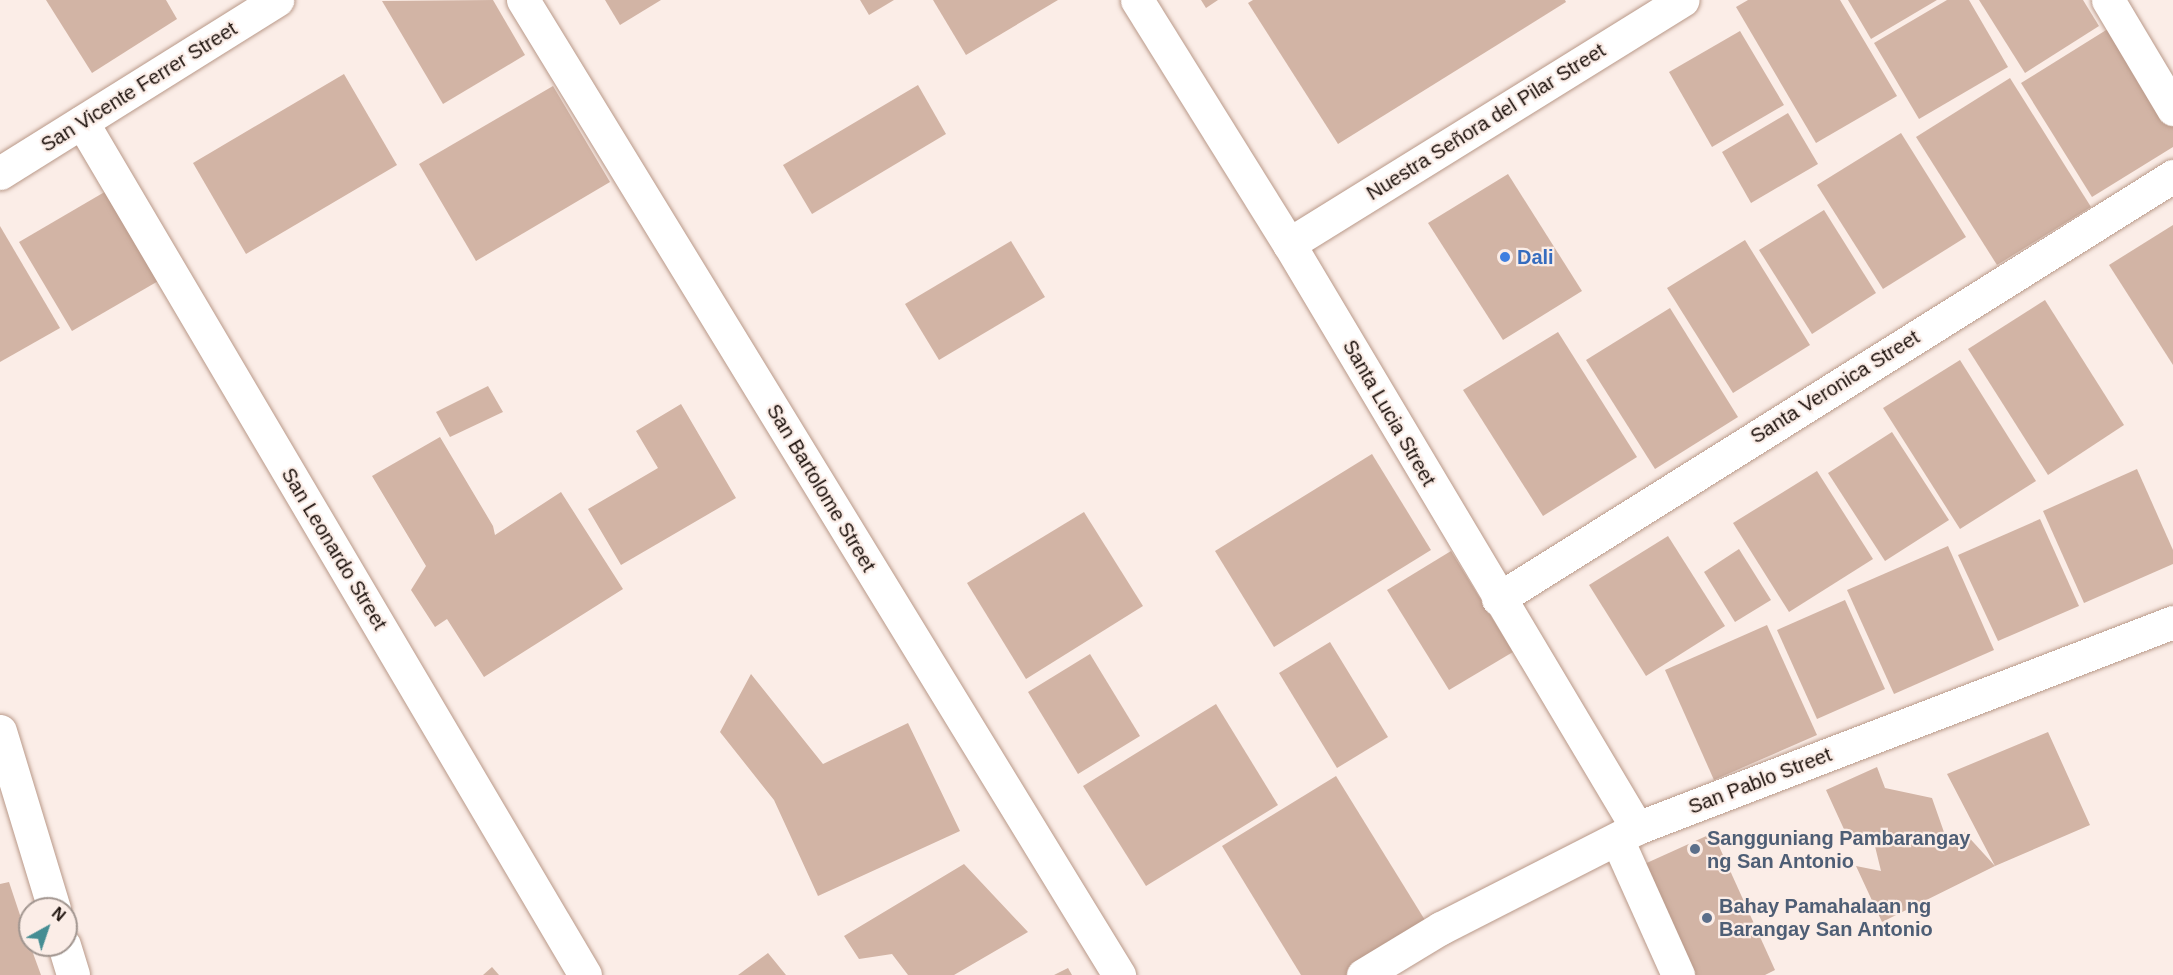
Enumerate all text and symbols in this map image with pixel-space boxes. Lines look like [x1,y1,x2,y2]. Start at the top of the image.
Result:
street label: San Vicente Ferrer Street [37,17,241,157]
street label: Nuestra Señora del Pilar Street [1362,38,1610,206]
place label: Dali [1517,245,1554,269]
marker: Dali [1498,250,1512,264]
street label: Santa Veronica Street [1746,325,1924,449]
street label: Santa Lucia Street [1337,336,1441,490]
street label: San Bartolome Street [761,400,881,576]
street label: San Leonardo Street [276,464,392,634]
street label: San Pablo Street [1685,743,1835,819]
place label: Sangguniang Pambarangay ng San Antonio [1707,826,1970,873]
marker: Sangguniang Pambarangay ng San Antonio [1688,842,1702,856]
place label: Bahay Pamahalaan ng Barangay San Antonio [1719,894,1933,941]
north arrow [18,897,78,957]
text: N [49,904,68,925]
marker: Bahay Pamahalaan ng Barangay San Antonio [1700,911,1714,925]

